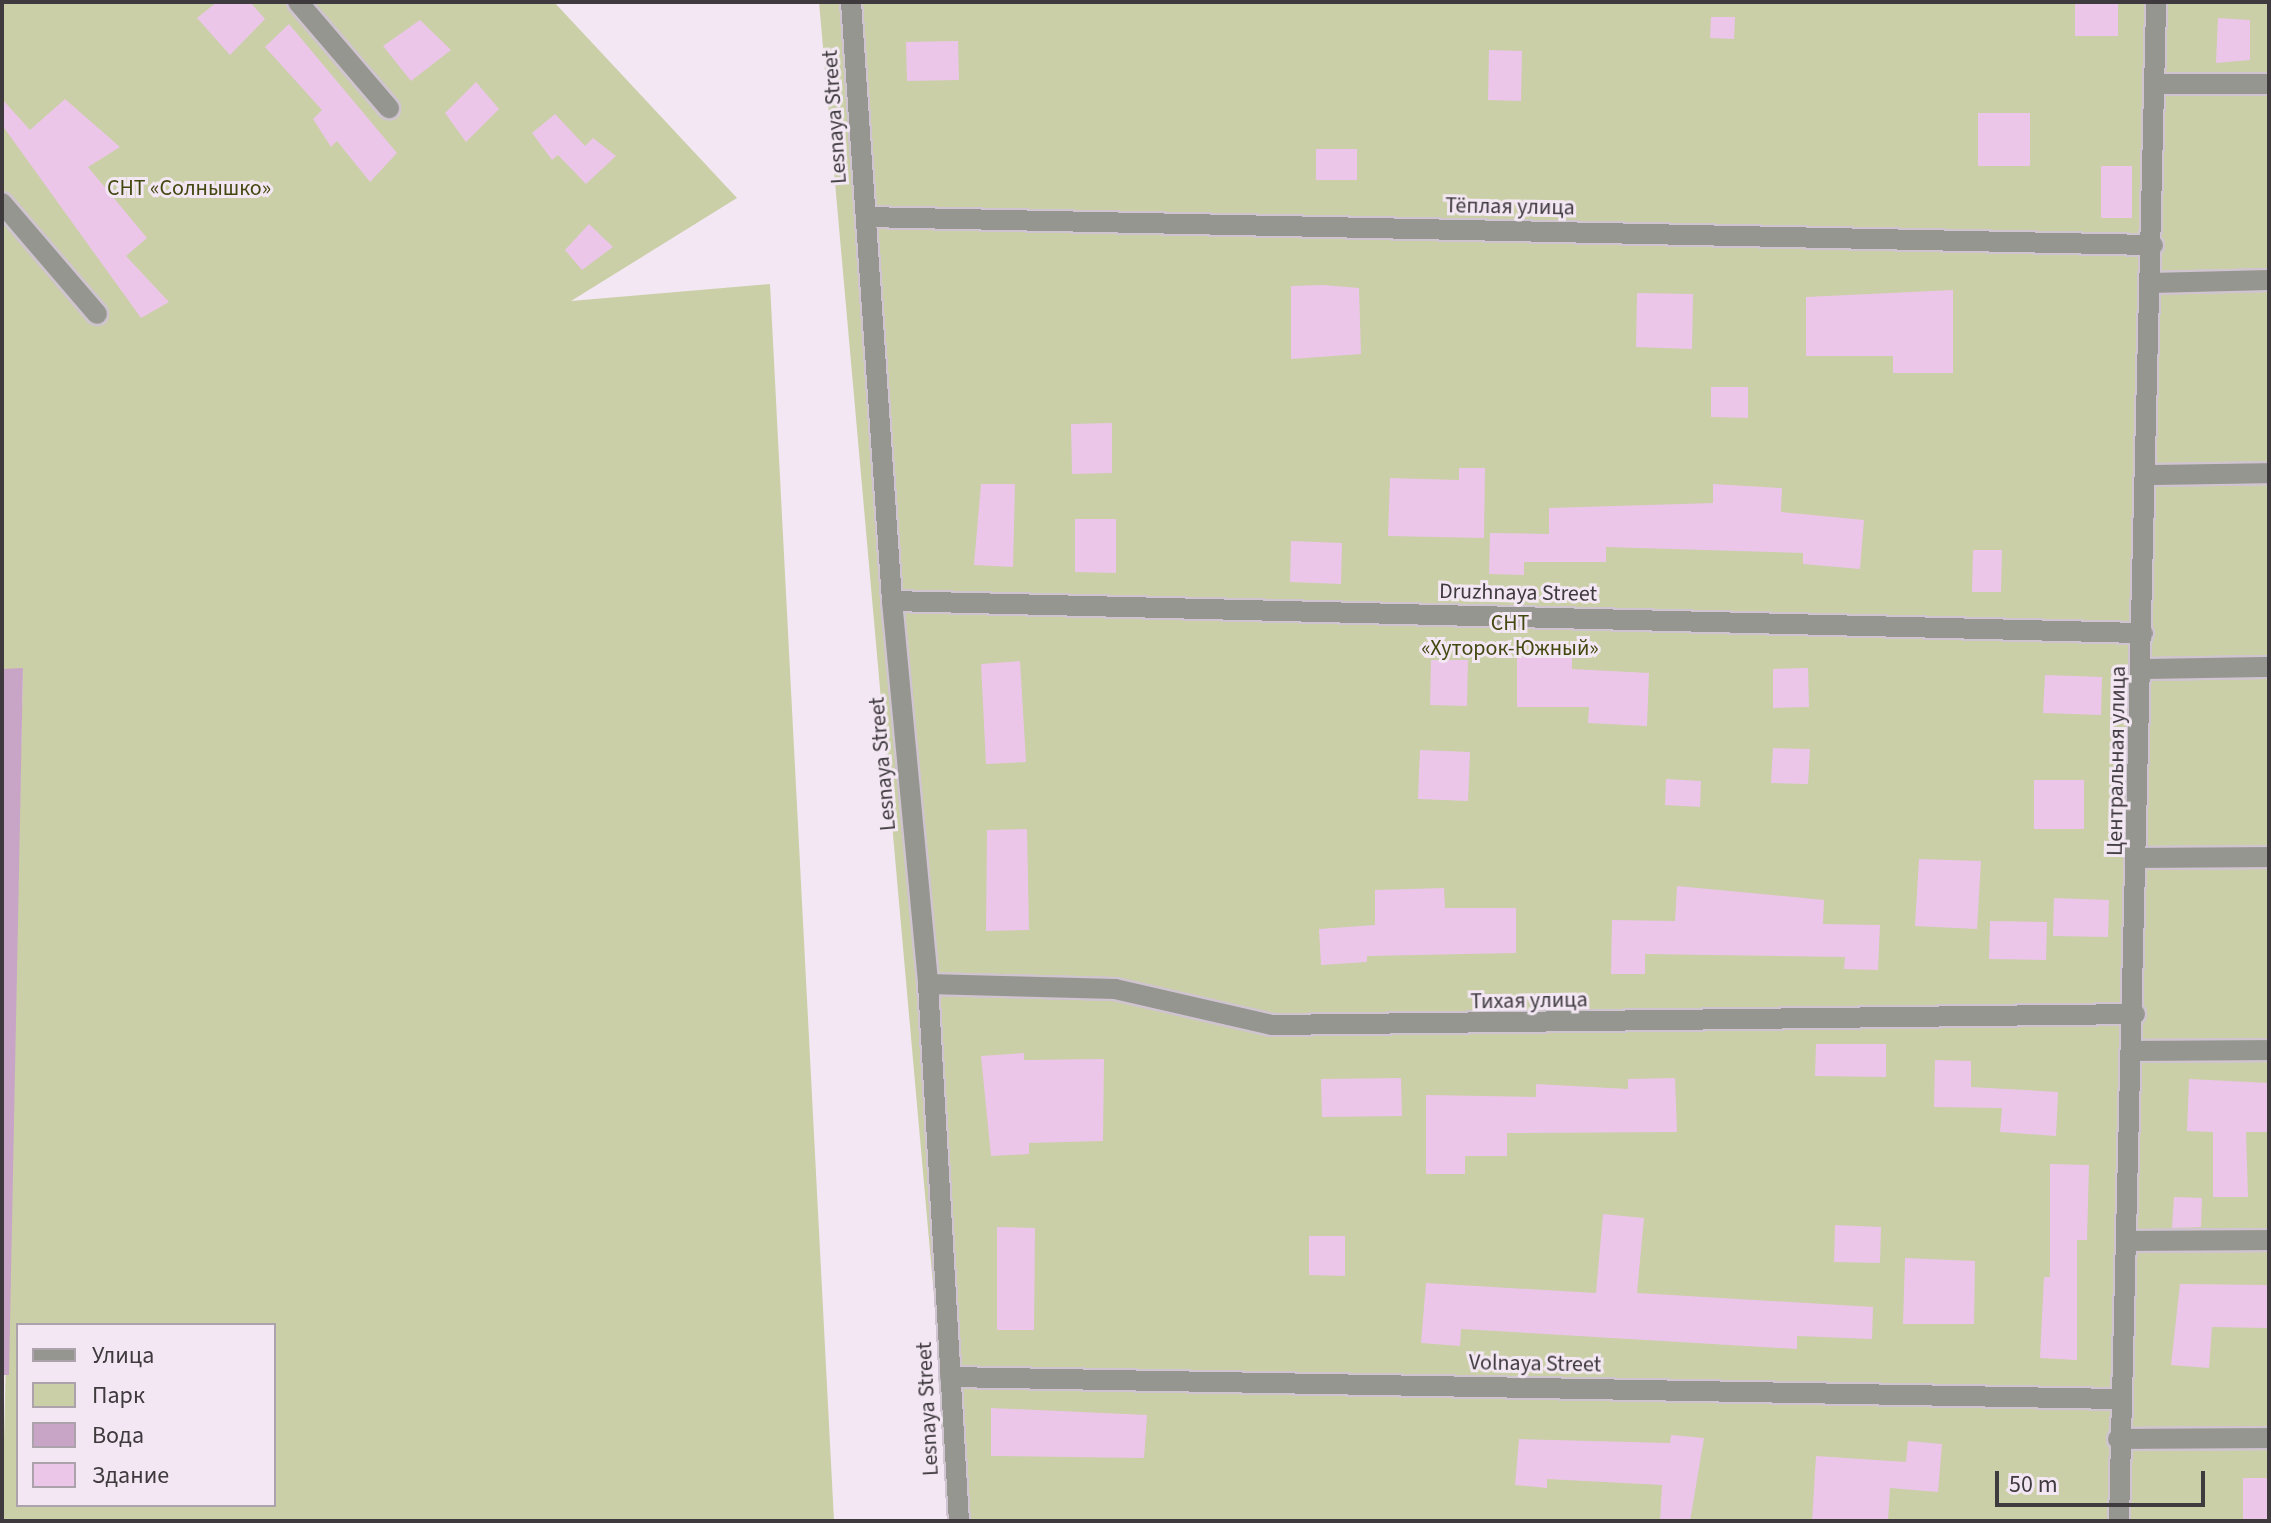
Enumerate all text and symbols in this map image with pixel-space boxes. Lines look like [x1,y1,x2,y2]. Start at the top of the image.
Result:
street label: Lesnaya Street [817,49,853,185]
park label: СНТ «Солнышко» [107,176,271,202]
street label: Тёплая улица [1445,193,1575,221]
street label: Druzhnaya Street [1439,578,1597,608]
park label: СНТ «Хуторок-Южный» [1421,610,1599,662]
street label: Центральная улица [2102,666,2132,856]
street label: Lesnaya Street [864,696,902,832]
street label: Тихая улица [1470,987,1588,1015]
legend [16,1323,276,1507]
text: Улица [92,1338,154,1373]
street label: Lesnaya Street [911,1341,945,1477]
street label: Volnaya Street [1469,1350,1601,1378]
text: Парк [92,1378,145,1413]
text: Вода [92,1418,144,1453]
scale bar [1999,1455,2209,1505]
text: Здание [92,1458,169,1493]
text: 50 m [2009,1467,2058,1502]

